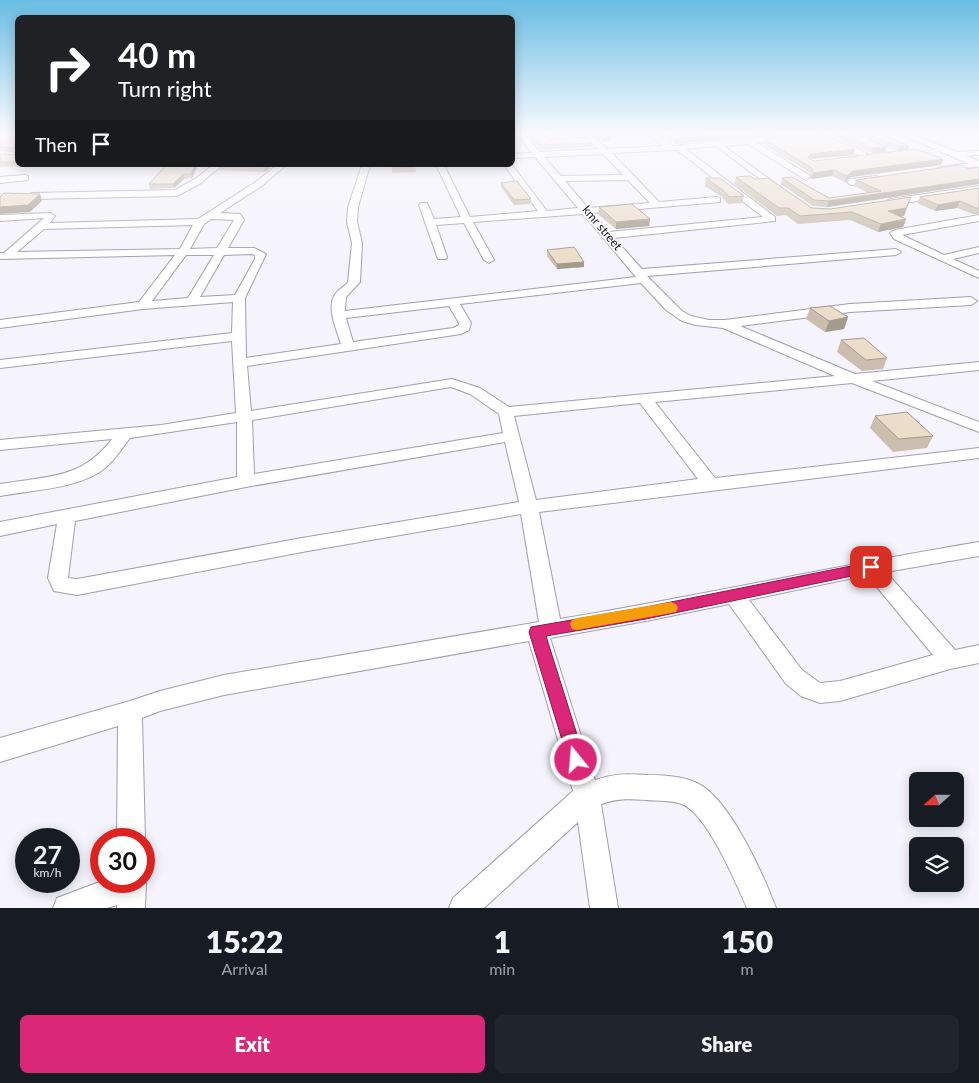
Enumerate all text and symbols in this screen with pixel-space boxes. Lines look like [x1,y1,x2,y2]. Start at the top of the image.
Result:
text: 40 m [118,33,196,75]
icon: right [35,35,100,100]
text: Turn right [118,75,212,102]
icon: arrive [87,130,115,158]
text: Then [35,133,77,156]
street label: kmr street [579,202,626,254]
pin [850,546,892,588]
icon: arrive [857,553,885,581]
position arrow [549,733,601,785]
north arrow [909,772,964,828]
map controls [909,772,964,892]
speed limit sign: 30 [90,828,155,893]
button: layers [909,837,964,892]
text: 27 [33,839,62,869]
text: km/h [33,865,62,880]
text: 15:22 [206,923,283,959]
text: 1 [493,923,511,959]
text: 150 [721,923,773,959]
text: Arrival [222,959,268,978]
text: min [489,959,515,978]
text: m [740,959,754,978]
button: Exit [20,1015,485,1073]
button: Share [495,1015,959,1073]

